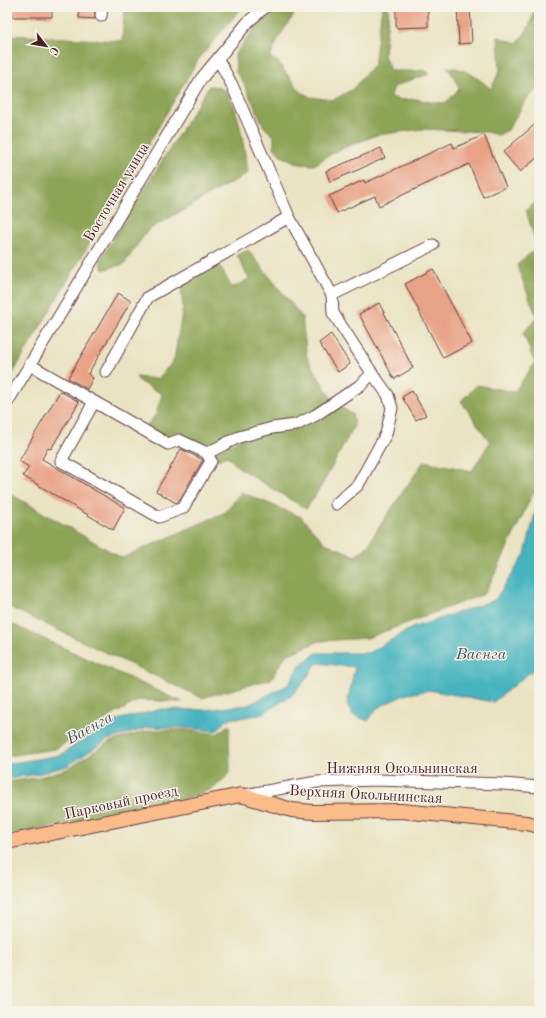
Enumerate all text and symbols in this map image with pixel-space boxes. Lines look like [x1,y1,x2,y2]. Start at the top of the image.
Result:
north arrow [26,26,66,66]
text: С [47,44,60,56]
street label: Восточная улица [82,140,153,245]
water label: Ваенга [455,647,507,663]
water label: Ваенга [63,709,116,748]
street label: Нижняя Окольнинская [326,762,478,777]
street label: Парковый проезд [63,784,180,823]
street label: Верхняя Окольнинская [289,784,443,807]

